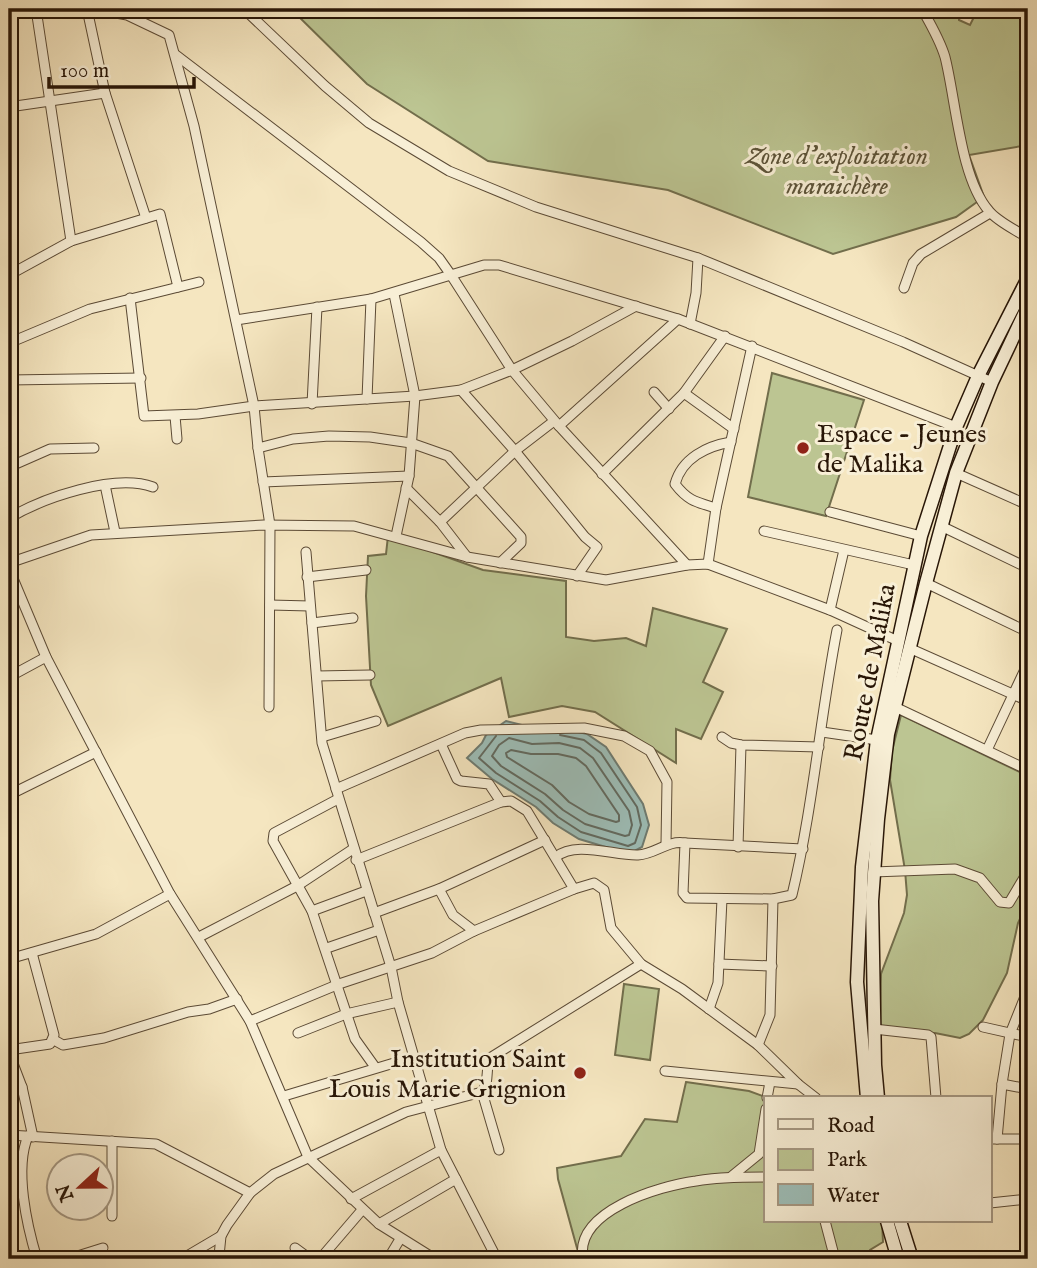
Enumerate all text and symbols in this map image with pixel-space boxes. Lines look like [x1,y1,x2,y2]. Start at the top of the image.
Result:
scale bar [49,46,194,90]
text: 100 m [60,58,109,85]
park label: Zone d'exploitation maraichère [744,140,928,203]
place label: Espace - Jeunes de Malika [817,418,986,481]
marker: Espace - Jeunes de Malika [795,440,811,456]
street label: Route de Malika [837,580,904,764]
place label: Institution Saint Louis Marie Grignion [329,1043,566,1106]
marker: Institution Saint Louis Marie Grignion [572,1065,588,1081]
legend [764,1096,992,1222]
text: Road [827,1113,875,1140]
text: Park [827,1147,868,1174]
north arrow [46,1152,116,1222]
text: N [52,1180,81,1206]
text: Water [827,1183,880,1210]

